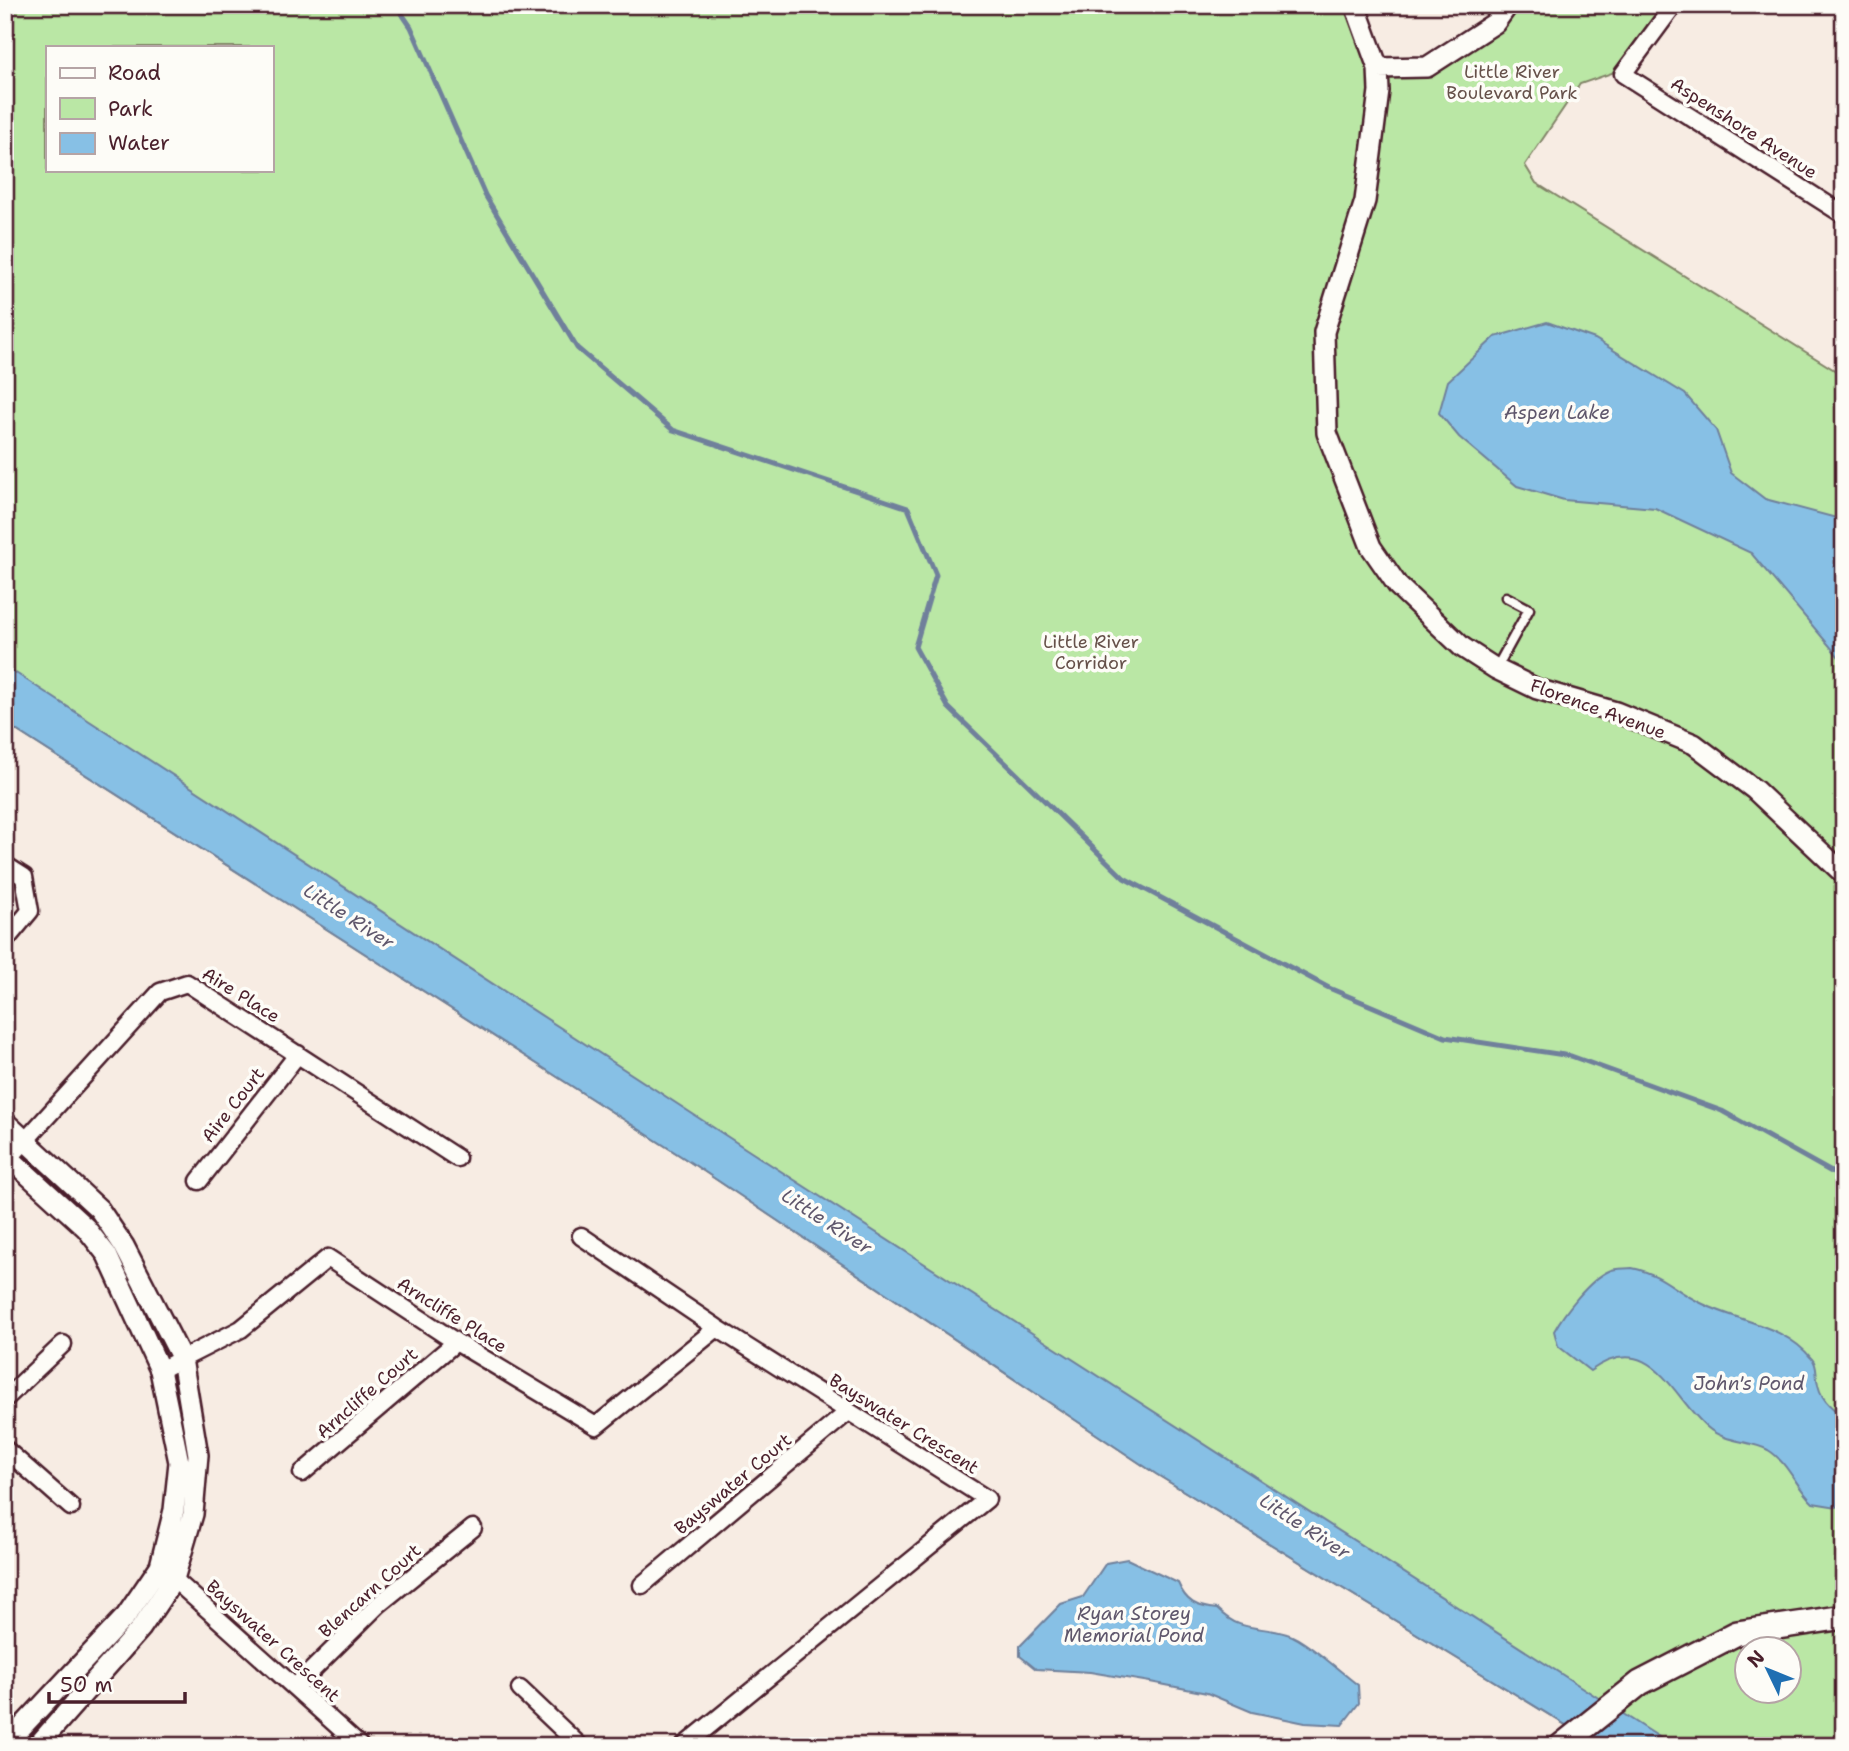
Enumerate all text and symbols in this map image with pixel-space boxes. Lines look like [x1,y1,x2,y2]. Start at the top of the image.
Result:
legend [46,46,273,172]
text: Road [108,59,161,87]
park label: Little River Boulevard Park [1446,60,1578,105]
street label: Aspenshore Avenue [1666,72,1822,184]
text: Park [108,95,153,123]
text: Water [108,129,170,157]
water label: Aspen Lake [1504,400,1610,425]
park label: Little River Corridor [1043,630,1139,675]
street label: Florence Avenue [1527,673,1669,745]
water label: Little River [299,878,400,956]
street label: Aire Place [198,962,284,1028]
street label: Aire Court [196,1062,270,1148]
water label: Little River [777,1183,878,1261]
street label: Arncliffe Place [392,1272,512,1358]
street label: Arncliffe Court [311,1342,423,1444]
street label: Bayswater Crescent [825,1368,983,1480]
water label: John's Pond [1693,1371,1805,1396]
street label: Bayswater Court [669,1428,797,1540]
water label: Little River [1255,1488,1356,1566]
street label: Blencarn Court [314,1539,426,1643]
street label: Bayswater Crescent [201,1575,345,1708]
water label: Ryan Storey Memorial Pond [1064,1601,1204,1648]
north arrow [1734,1636,1804,1706]
text: N [1742,1645,1770,1673]
scale bar [49,1660,186,1704]
text: 50 m [60,1671,113,1699]

